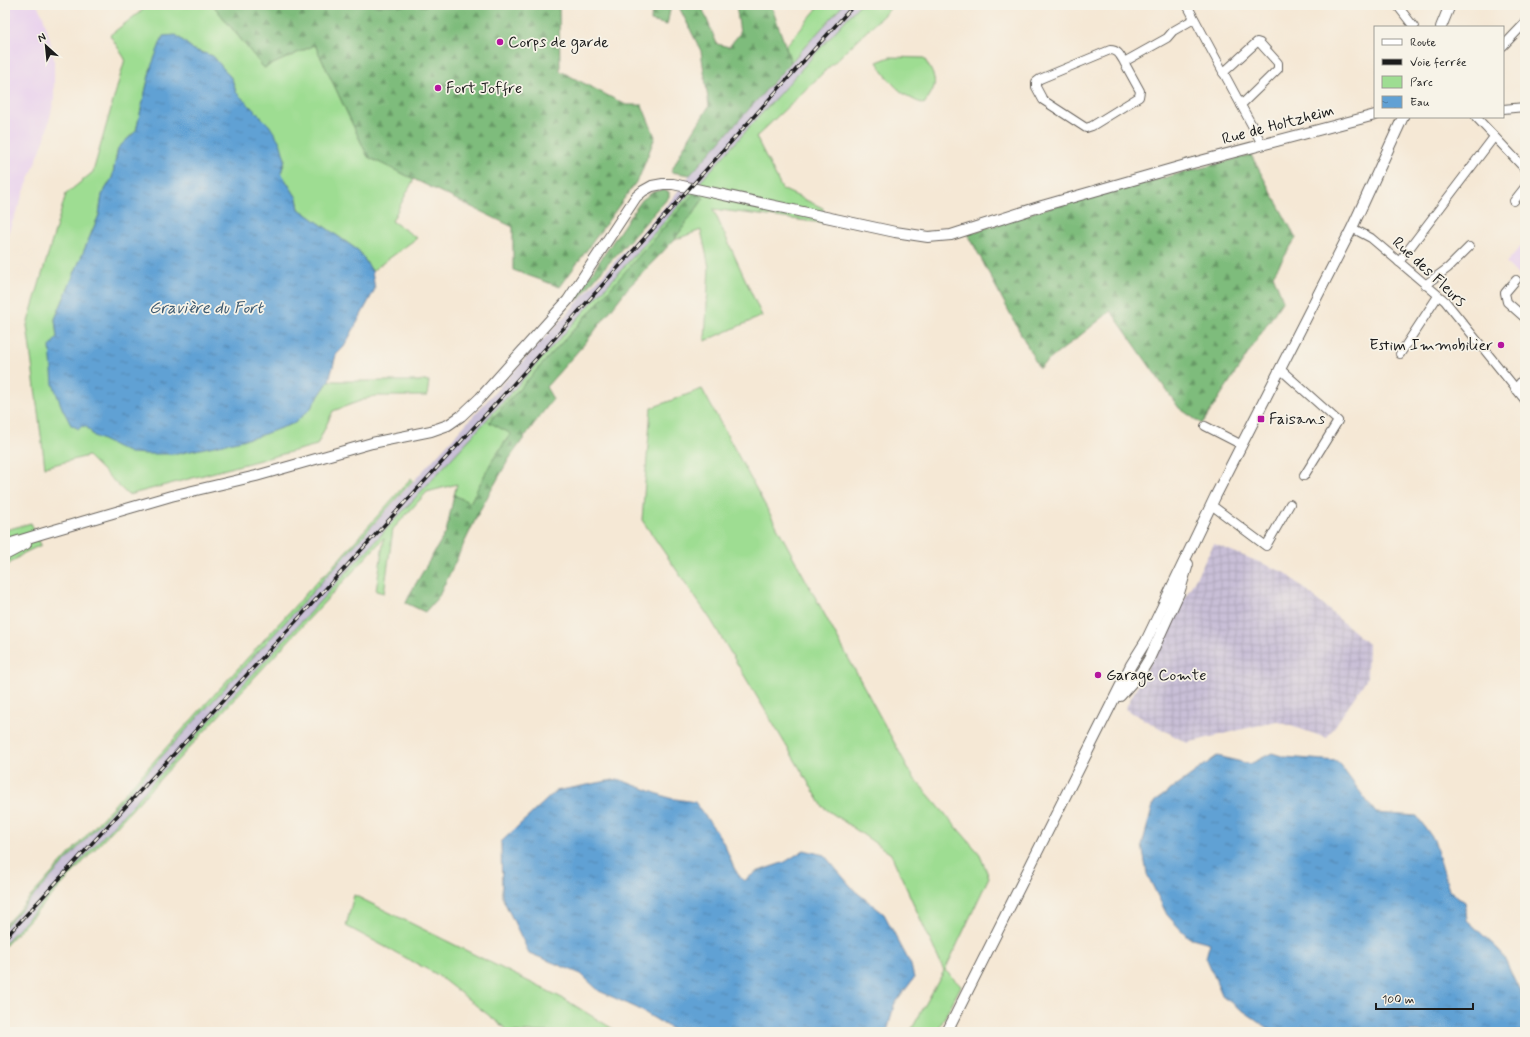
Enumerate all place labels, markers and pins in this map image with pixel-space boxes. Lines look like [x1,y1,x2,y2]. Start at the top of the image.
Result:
place label: Corps de garde [508,32,609,54]
marker: Corps de garde [495,37,505,47]
place label: Fort Joffre [446,78,522,99]
marker: Fort Joffre [433,83,443,93]
place label: Estim Immobilier [1369,335,1493,356]
marker: Estim Immobilier [1496,340,1506,350]
place label: Faisans [1269,409,1325,430]
marker: Faisans [1256,414,1266,424]
place label: Garage Comte [1106,665,1206,687]
marker: Garage Comte [1093,670,1103,680]

